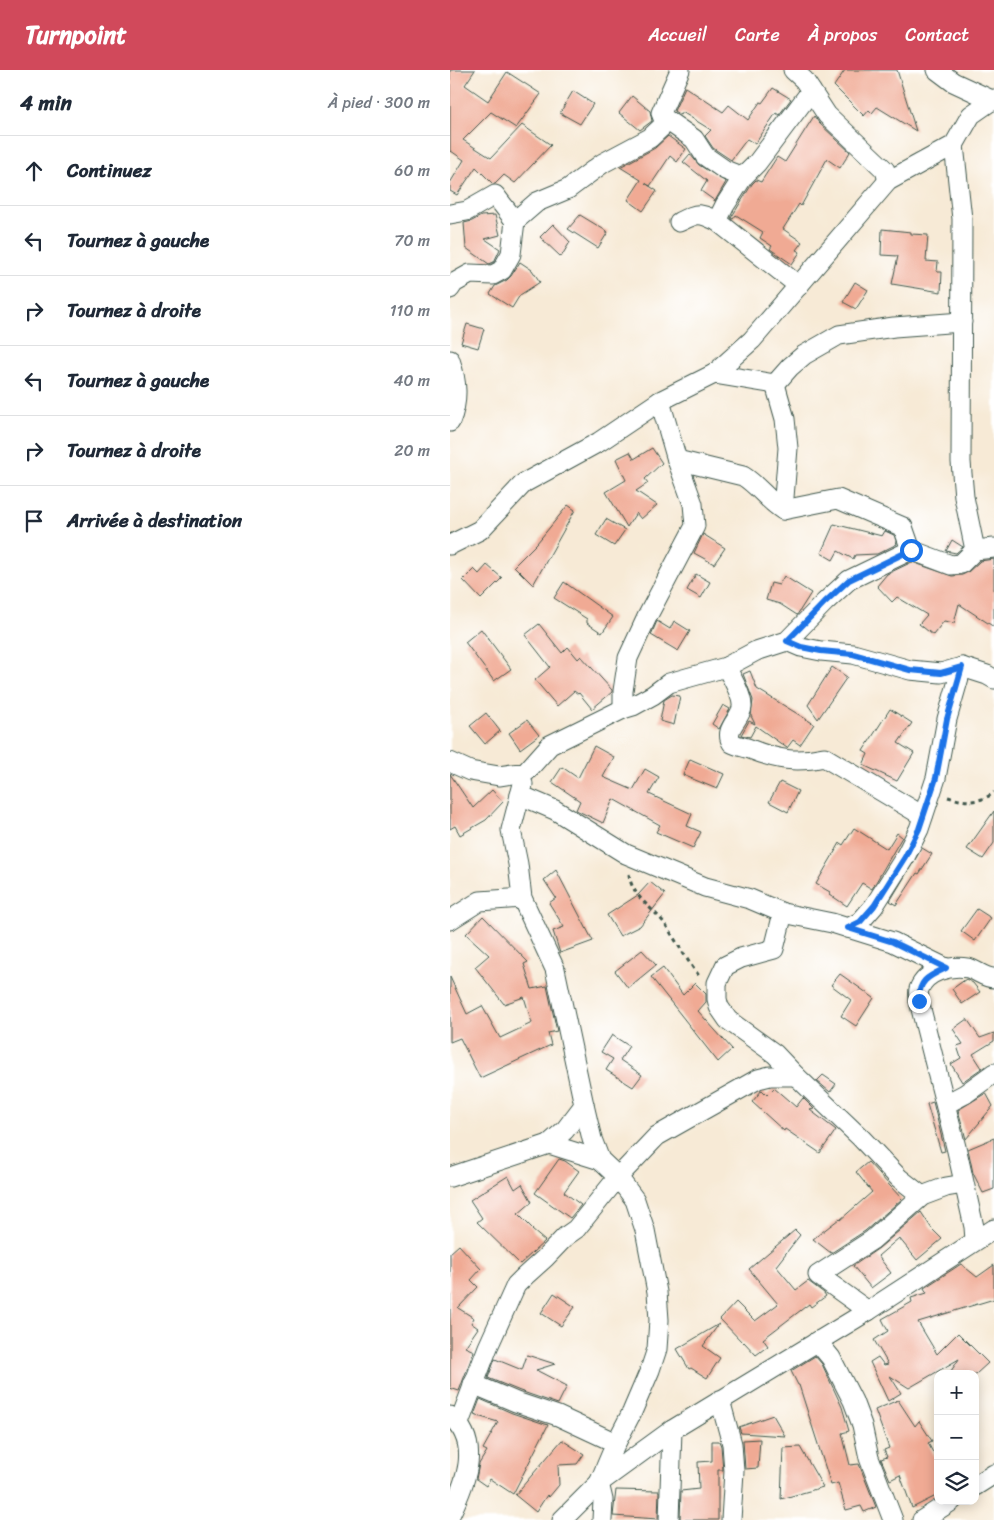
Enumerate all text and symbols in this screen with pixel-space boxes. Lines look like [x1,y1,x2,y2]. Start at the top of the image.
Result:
text: Turnpoint [25,14,127,56]
text: Accueil [648,19,707,51]
text: Carte [735,19,780,51]
text: À propos [808,19,877,51]
text: Contact [905,19,969,51]
text: 4 min [20,84,72,122]
text: À pied · 300 m [328,88,430,117]
text: Continuez [67,154,152,187]
text: 60 m [394,156,430,185]
icon: ahead [20,157,48,185]
text: Tournez à gauche [67,224,209,257]
text: 70 m [394,226,430,255]
icon: left [20,227,48,255]
text: Tournez à droite [67,294,201,327]
text: 110 m [390,296,430,325]
icon: right [20,297,48,325]
text: Tournez à gauche [67,364,209,397]
text: 40 m [393,366,430,395]
icon: left [20,367,48,395]
text: Tournez à droite [67,434,201,467]
text: 20 m [394,436,430,465]
icon: right [20,437,48,465]
text: Arrivée à destination [67,504,242,537]
icon: arrive [20,507,48,535]
route start [900,539,923,562]
route end [908,990,931,1013]
map controls [934,1370,979,1505]
button: + [934,1370,979,1415]
button: − [934,1415,979,1460]
button: layers [934,1460,979,1505]

